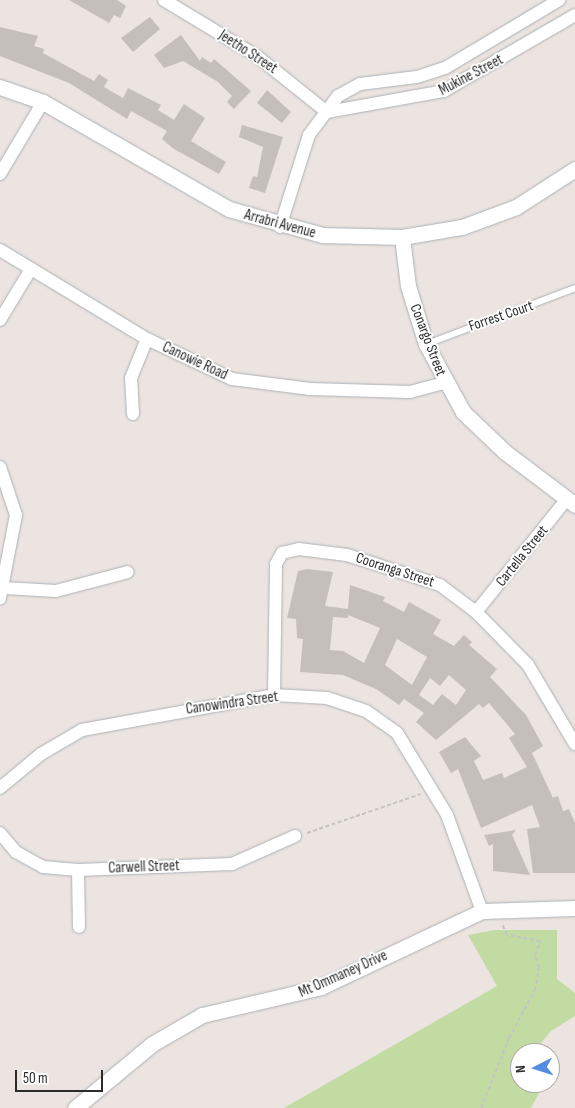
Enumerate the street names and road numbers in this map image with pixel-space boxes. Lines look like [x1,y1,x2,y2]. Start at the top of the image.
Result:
street label: Jeetho Street [215,26,281,78]
street label: Mukine Street [436,51,506,99]
street label: Arrabri Avenue [242,206,318,242]
street label: Forrest Court [466,297,536,335]
street label: Conargo Street [406,301,450,379]
street label: Canowie Road [159,338,231,384]
street label: Cartella Street [492,522,552,590]
street label: Cooranga Street [353,549,437,591]
street label: Canowindra Street [185,688,279,718]
street label: Carwell Street [108,857,180,877]
street label: Mt Ommaney Drive [296,946,390,1002]

